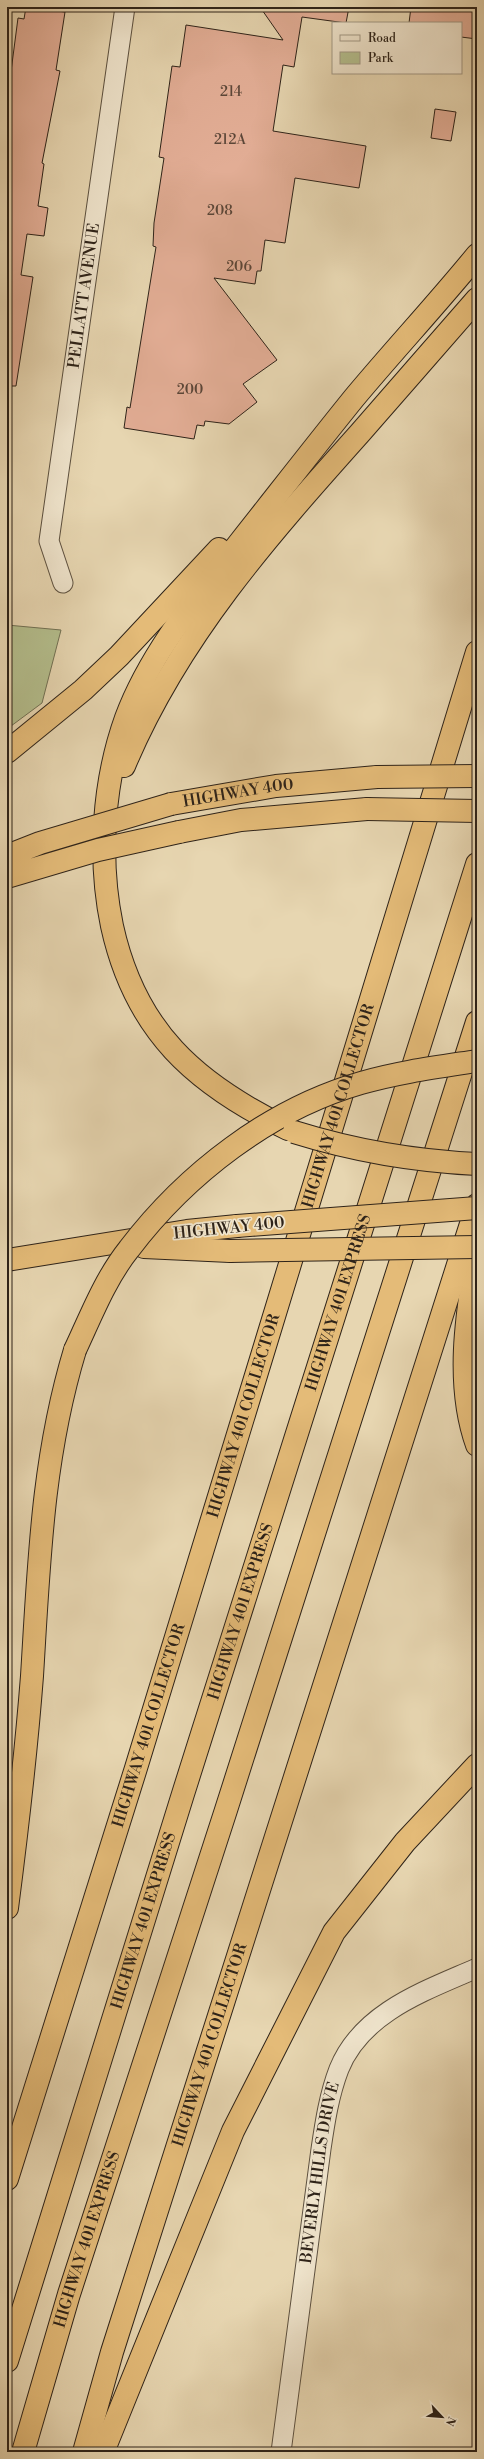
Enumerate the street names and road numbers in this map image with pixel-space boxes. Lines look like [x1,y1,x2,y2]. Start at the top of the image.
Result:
street label: PELLATT AVENUE [64,222,104,370]
street label: HIGHWAY 400 [181,775,294,812]
street label: HIGHWAY 401 COLLECTOR [298,1001,379,1210]
street label: HIGHWAY 400 [172,1212,286,1244]
street label: HIGHWAY 401 EXPRESS [301,1212,376,1394]
street label: HIGHWAY 401 COLLECTOR [203,1311,284,1520]
street label: HIGHWAY 401 EXPRESS [203,1521,278,1703]
street label: HIGHWAY 401 COLLECTOR [108,1620,190,1830]
street label: HIGHWAY 401 EXPRESS [107,1830,181,2012]
street label: HIGHWAY 401 COLLECTOR [168,1940,252,2149]
street label: BEVERLY HILLS DRIVE [296,2080,344,2266]
street label: HIGHWAY 401 EXPRESS [50,2149,125,2330]

